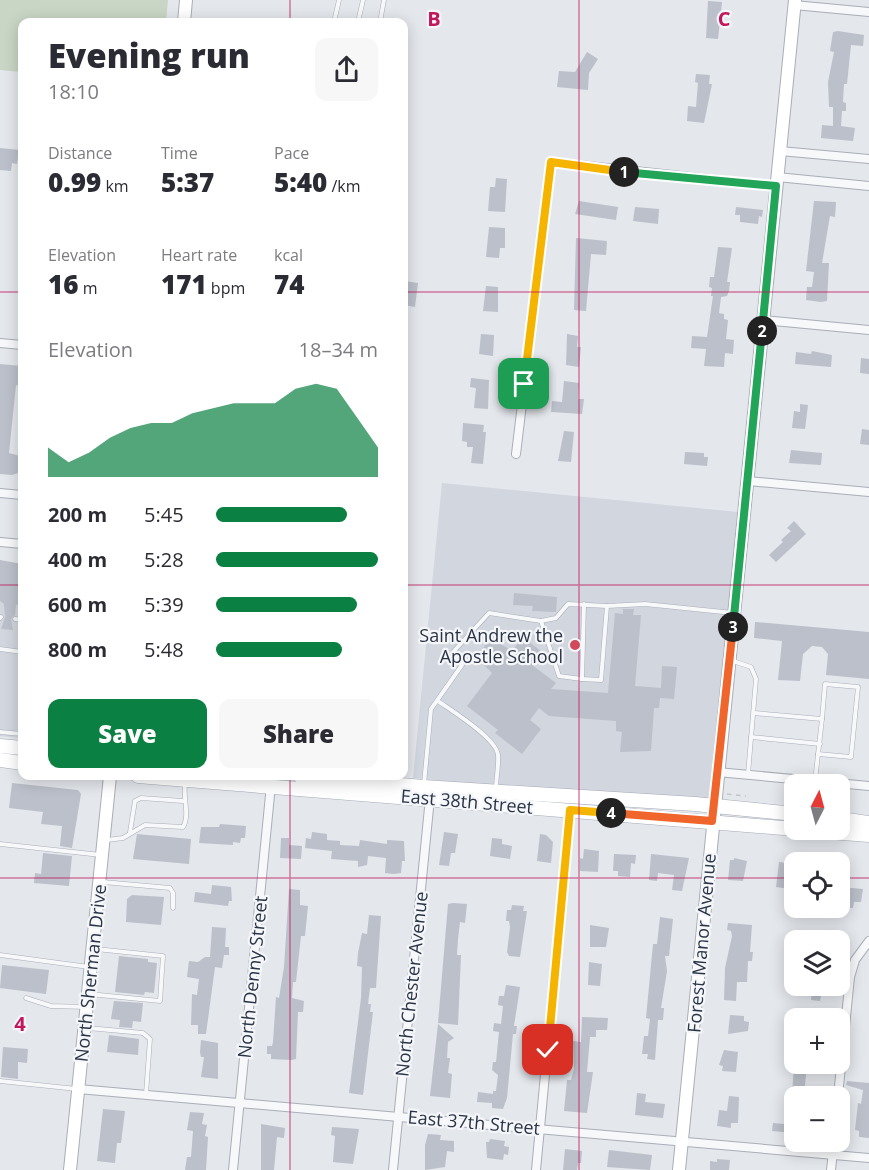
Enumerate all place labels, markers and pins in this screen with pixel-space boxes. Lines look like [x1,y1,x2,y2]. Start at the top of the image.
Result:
pin: 1 [609,157,639,187]
pin: 2 [747,316,777,346]
pin [498,358,549,409]
pin: 3 [718,612,748,642]
place label: Saint Andrew the Apostle School [419,623,563,668]
marker: Saint Andrew the Apostle School [568,638,582,652]
pin: 4 [596,798,626,828]
pin [522,1024,573,1075]

